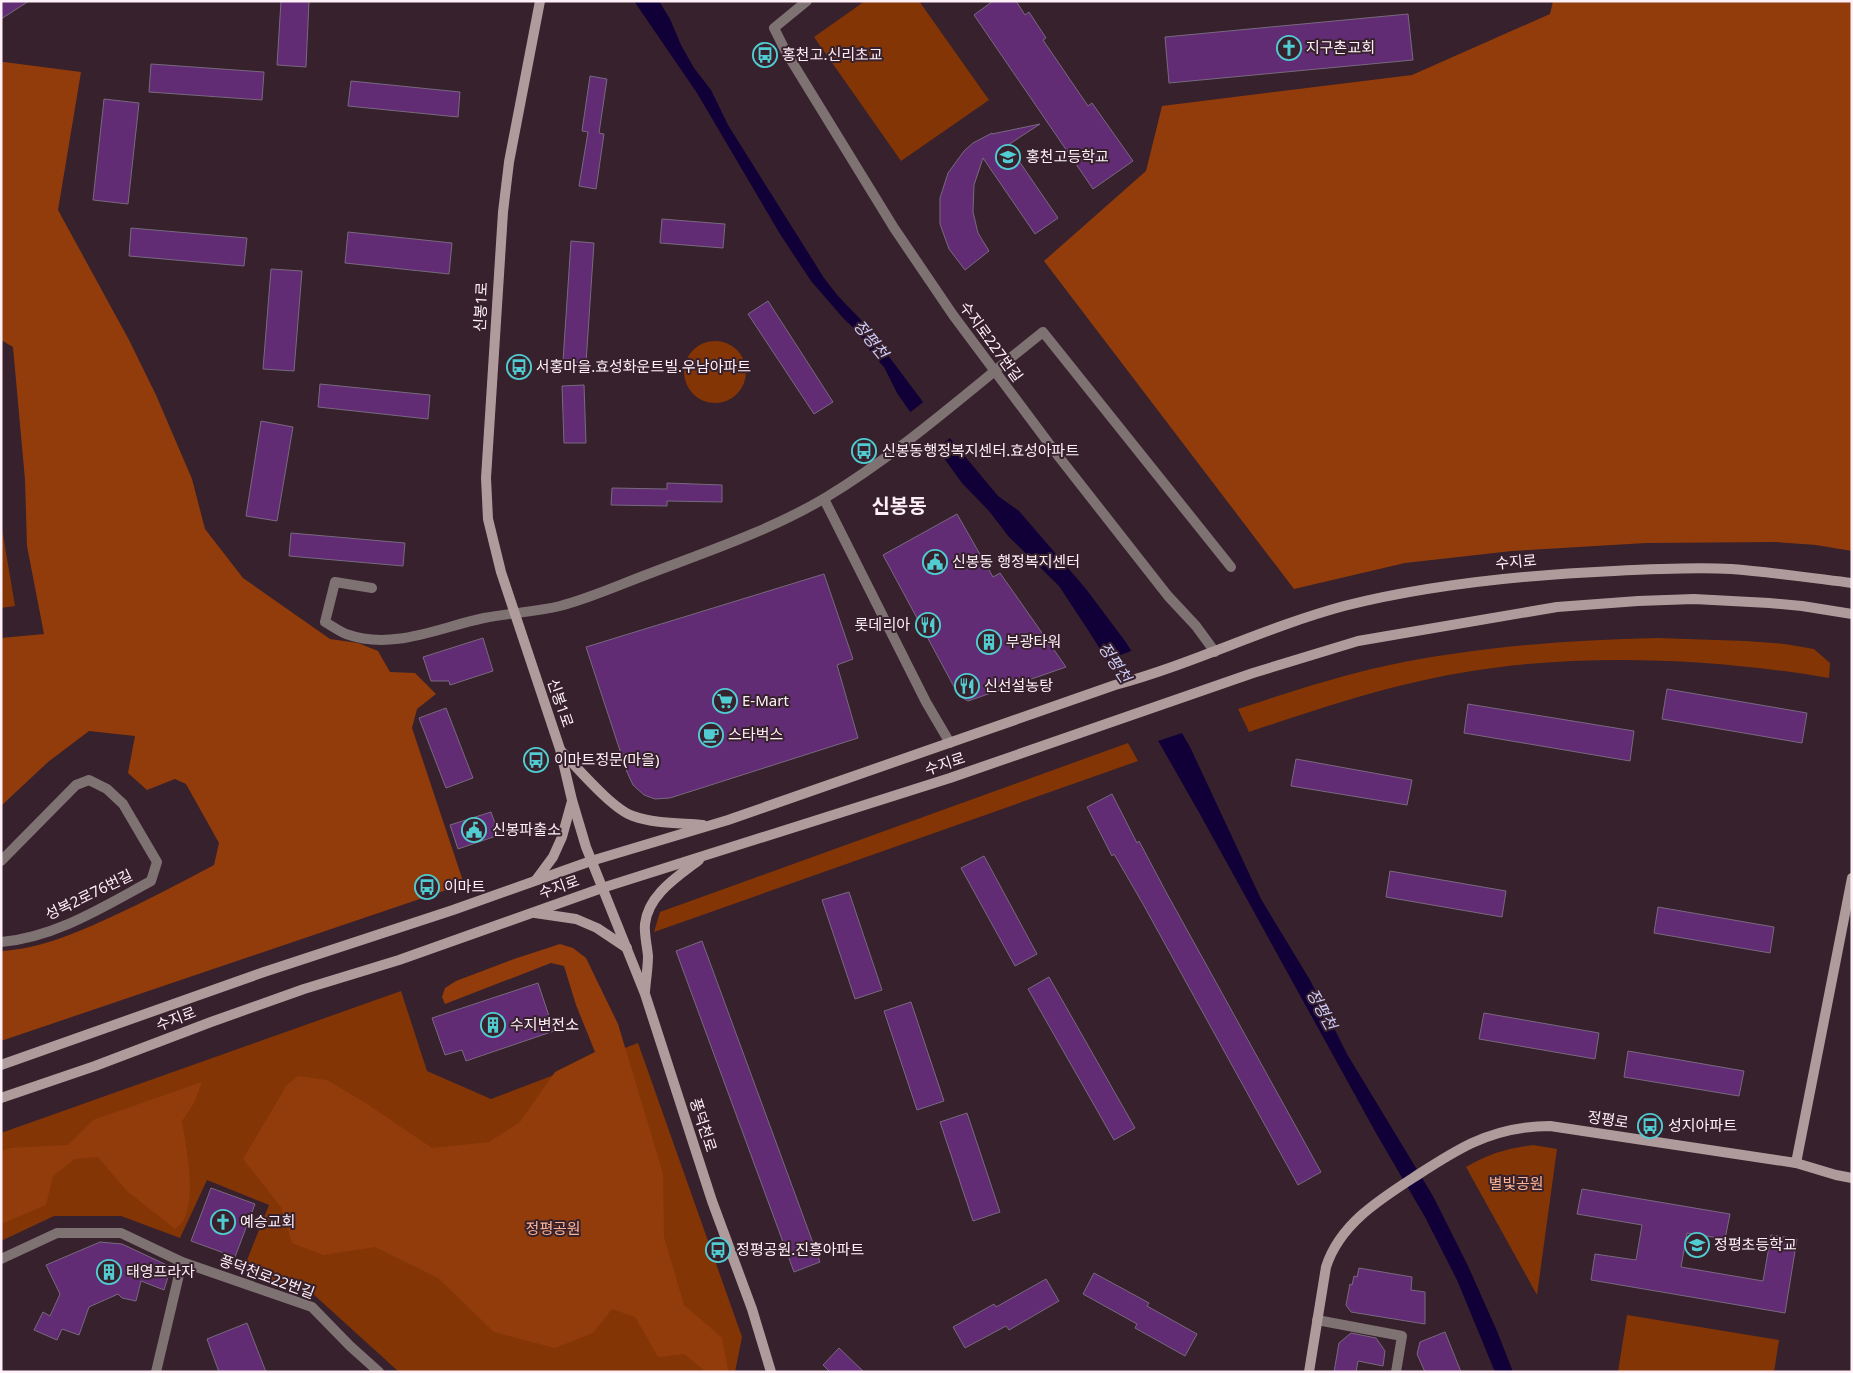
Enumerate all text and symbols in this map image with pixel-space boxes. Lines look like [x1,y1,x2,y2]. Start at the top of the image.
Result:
church icon: 지구촌교회 [1276,35,1302,61]
place label: 지구촌교회 [1306,37,1375,57]
bus stop icon: 홍천고.신리초교 [752,42,778,68]
place label: 홍천고.신리초교 [782,44,883,64]
school or university icon: 홍천고등학교 [995,144,1021,170]
place label: 홍천고등학교 [1026,146,1109,166]
street label: 신봉1로 [469,281,491,332]
street label: 수지로227번길 [956,297,1028,386]
water label: 정평천 [849,315,895,365]
bus stop icon: 서홍마을.효성화운트빌.우남아파트 [506,354,532,380]
place label: 서홍마을.효성화운트빌.우남아파트 [536,356,751,376]
bus stop icon: 신봉동행정복지센터.효성아파트 [851,438,877,464]
place label: 신봉동행정복지센터.효성아파트 [882,440,1079,460]
district label: 신봉동 [871,492,927,519]
public building icon: 신봉동 행정복지센터 [922,549,948,575]
street label: 수지로 [1494,549,1537,573]
place label: 신봉동 행정복지센터 [952,551,1080,571]
restaurant icon: 롯데리아 [915,612,941,638]
place label: 롯데리아 [855,614,910,634]
building icon: 부광타워 [976,629,1002,655]
place label: 부광타워 [1006,631,1061,651]
water label: 정평천 [1094,638,1138,688]
restaurant icon: 신선설농탕 [954,673,980,699]
place label: 신선설농탕 [984,675,1053,695]
street label: 신봉1로 [543,676,579,730]
supermarket icon: E-Mart [712,688,738,714]
place label: E-Mart [742,690,789,710]
cafe icon: 스타벅스 [698,722,724,748]
place label: 스타벅스 [728,724,783,744]
bus stop icon: 이마트정문(마을) [523,747,549,773]
street label: 수지로 [922,747,967,779]
place label: 이마트정문(마을) [554,749,660,769]
public building icon: 신봉파출소 [461,817,487,843]
place label: 신봉파출소 [492,819,561,839]
street label: 성복2로76번길 [42,864,136,924]
street label: 수지로 [536,870,582,902]
bus stop icon: 이마트 [414,874,440,900]
place label: 이마트 [444,876,486,896]
water label: 정평천 [1302,984,1343,1036]
street label: 수지로 [153,1001,199,1035]
building icon: 수지변전소 [480,1012,506,1038]
place label: 수지변전소 [510,1014,579,1034]
street label: 풍덕천로 [686,1095,722,1154]
street label: 정평로 [1586,1106,1630,1132]
bus stop icon: 성지아파트 [1637,1113,1663,1139]
place label: 성지아파트 [1668,1115,1737,1135]
park label: 별빛공원 [1488,1173,1544,1193]
church icon: 예승교회 [210,1209,236,1235]
place label: 예승교회 [240,1211,295,1231]
park label: 정평공원 [525,1218,581,1238]
school or university icon: 정평초등학교 [1684,1232,1710,1258]
place label: 정평초등학교 [1714,1234,1797,1254]
bus stop icon: 정평공원.진흥아파트 [705,1237,731,1263]
place label: 정평공원.진흥아파트 [736,1239,864,1259]
street label: 풍덕천로22번길 [217,1250,318,1303]
building icon: 태영프라자 [96,1259,122,1285]
place label: 태영프라자 [126,1261,195,1281]

